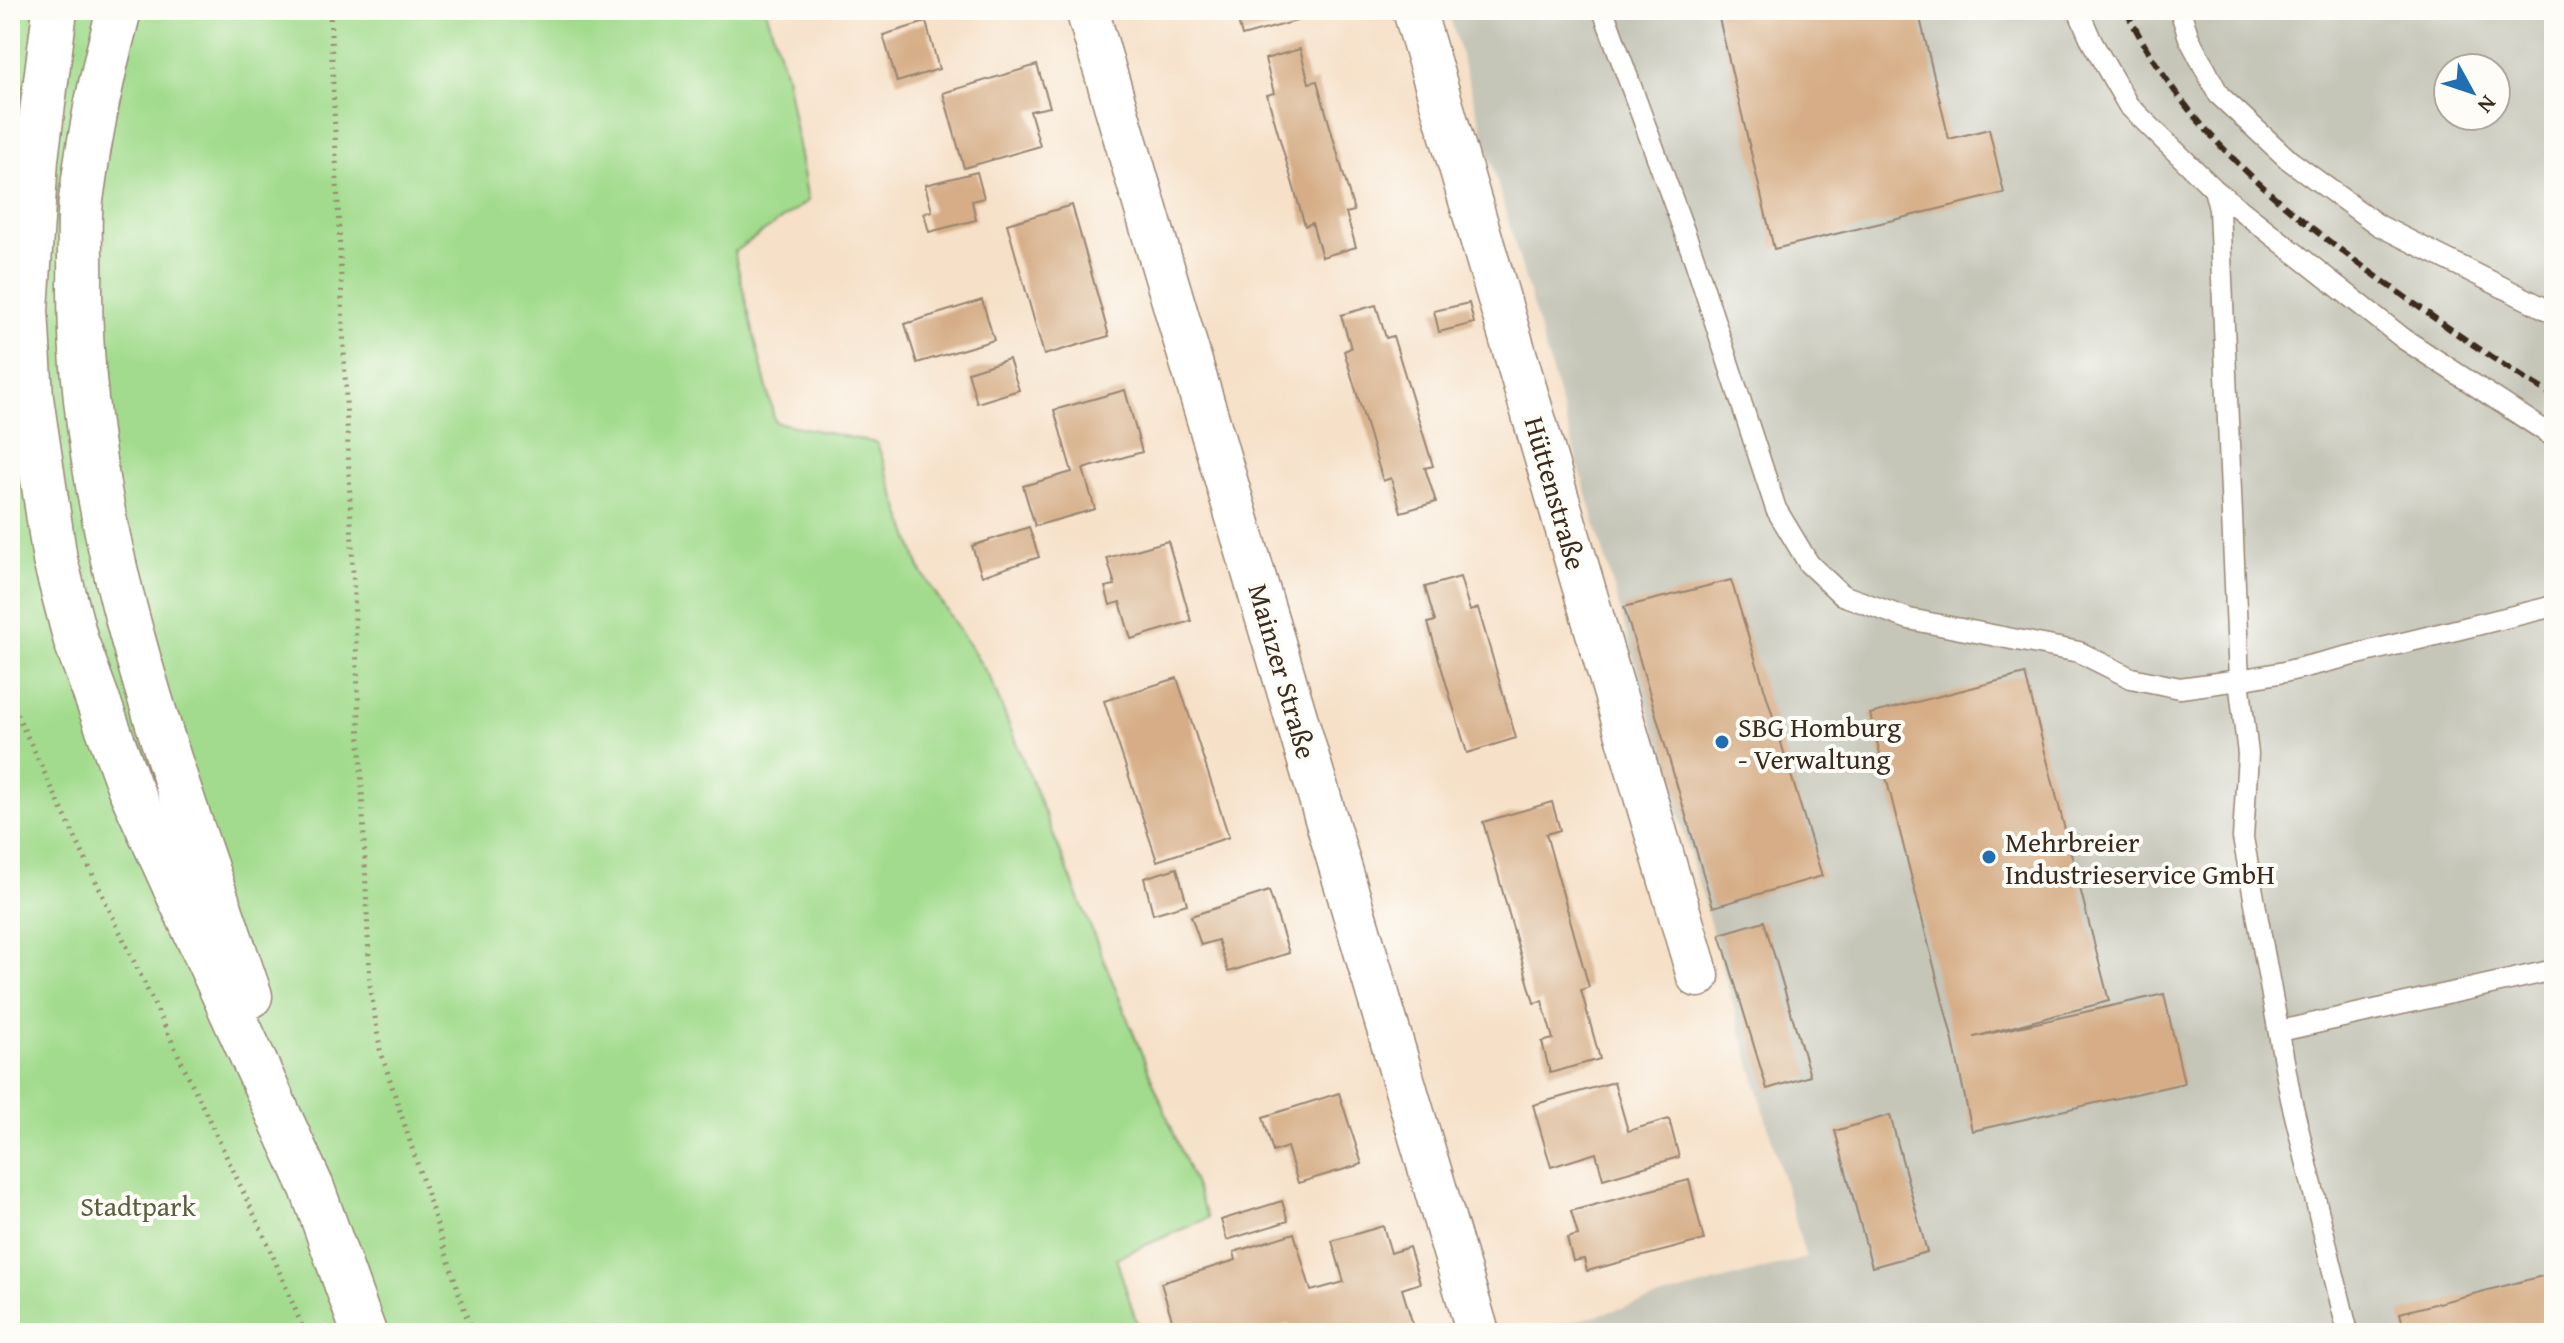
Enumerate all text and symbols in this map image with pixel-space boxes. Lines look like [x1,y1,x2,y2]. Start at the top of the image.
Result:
north arrow [2432,52,2512,132]
text: N [2470,89,2504,121]
street label: Hüttenstraße [1515,412,1597,574]
street label: Mainzer Straße [1238,579,1328,763]
place label: SBG Homburg - Verwaltung [1738,706,1901,779]
marker: SBG Homburg - Verwaltung [1713,733,1731,751]
place label: Mehrbreier Industrieservice GmbH [2005,821,2275,894]
marker: Mehrbreier Industrieservice GmbH [1980,848,1998,866]
park label: Stadtpark [80,1185,197,1226]

